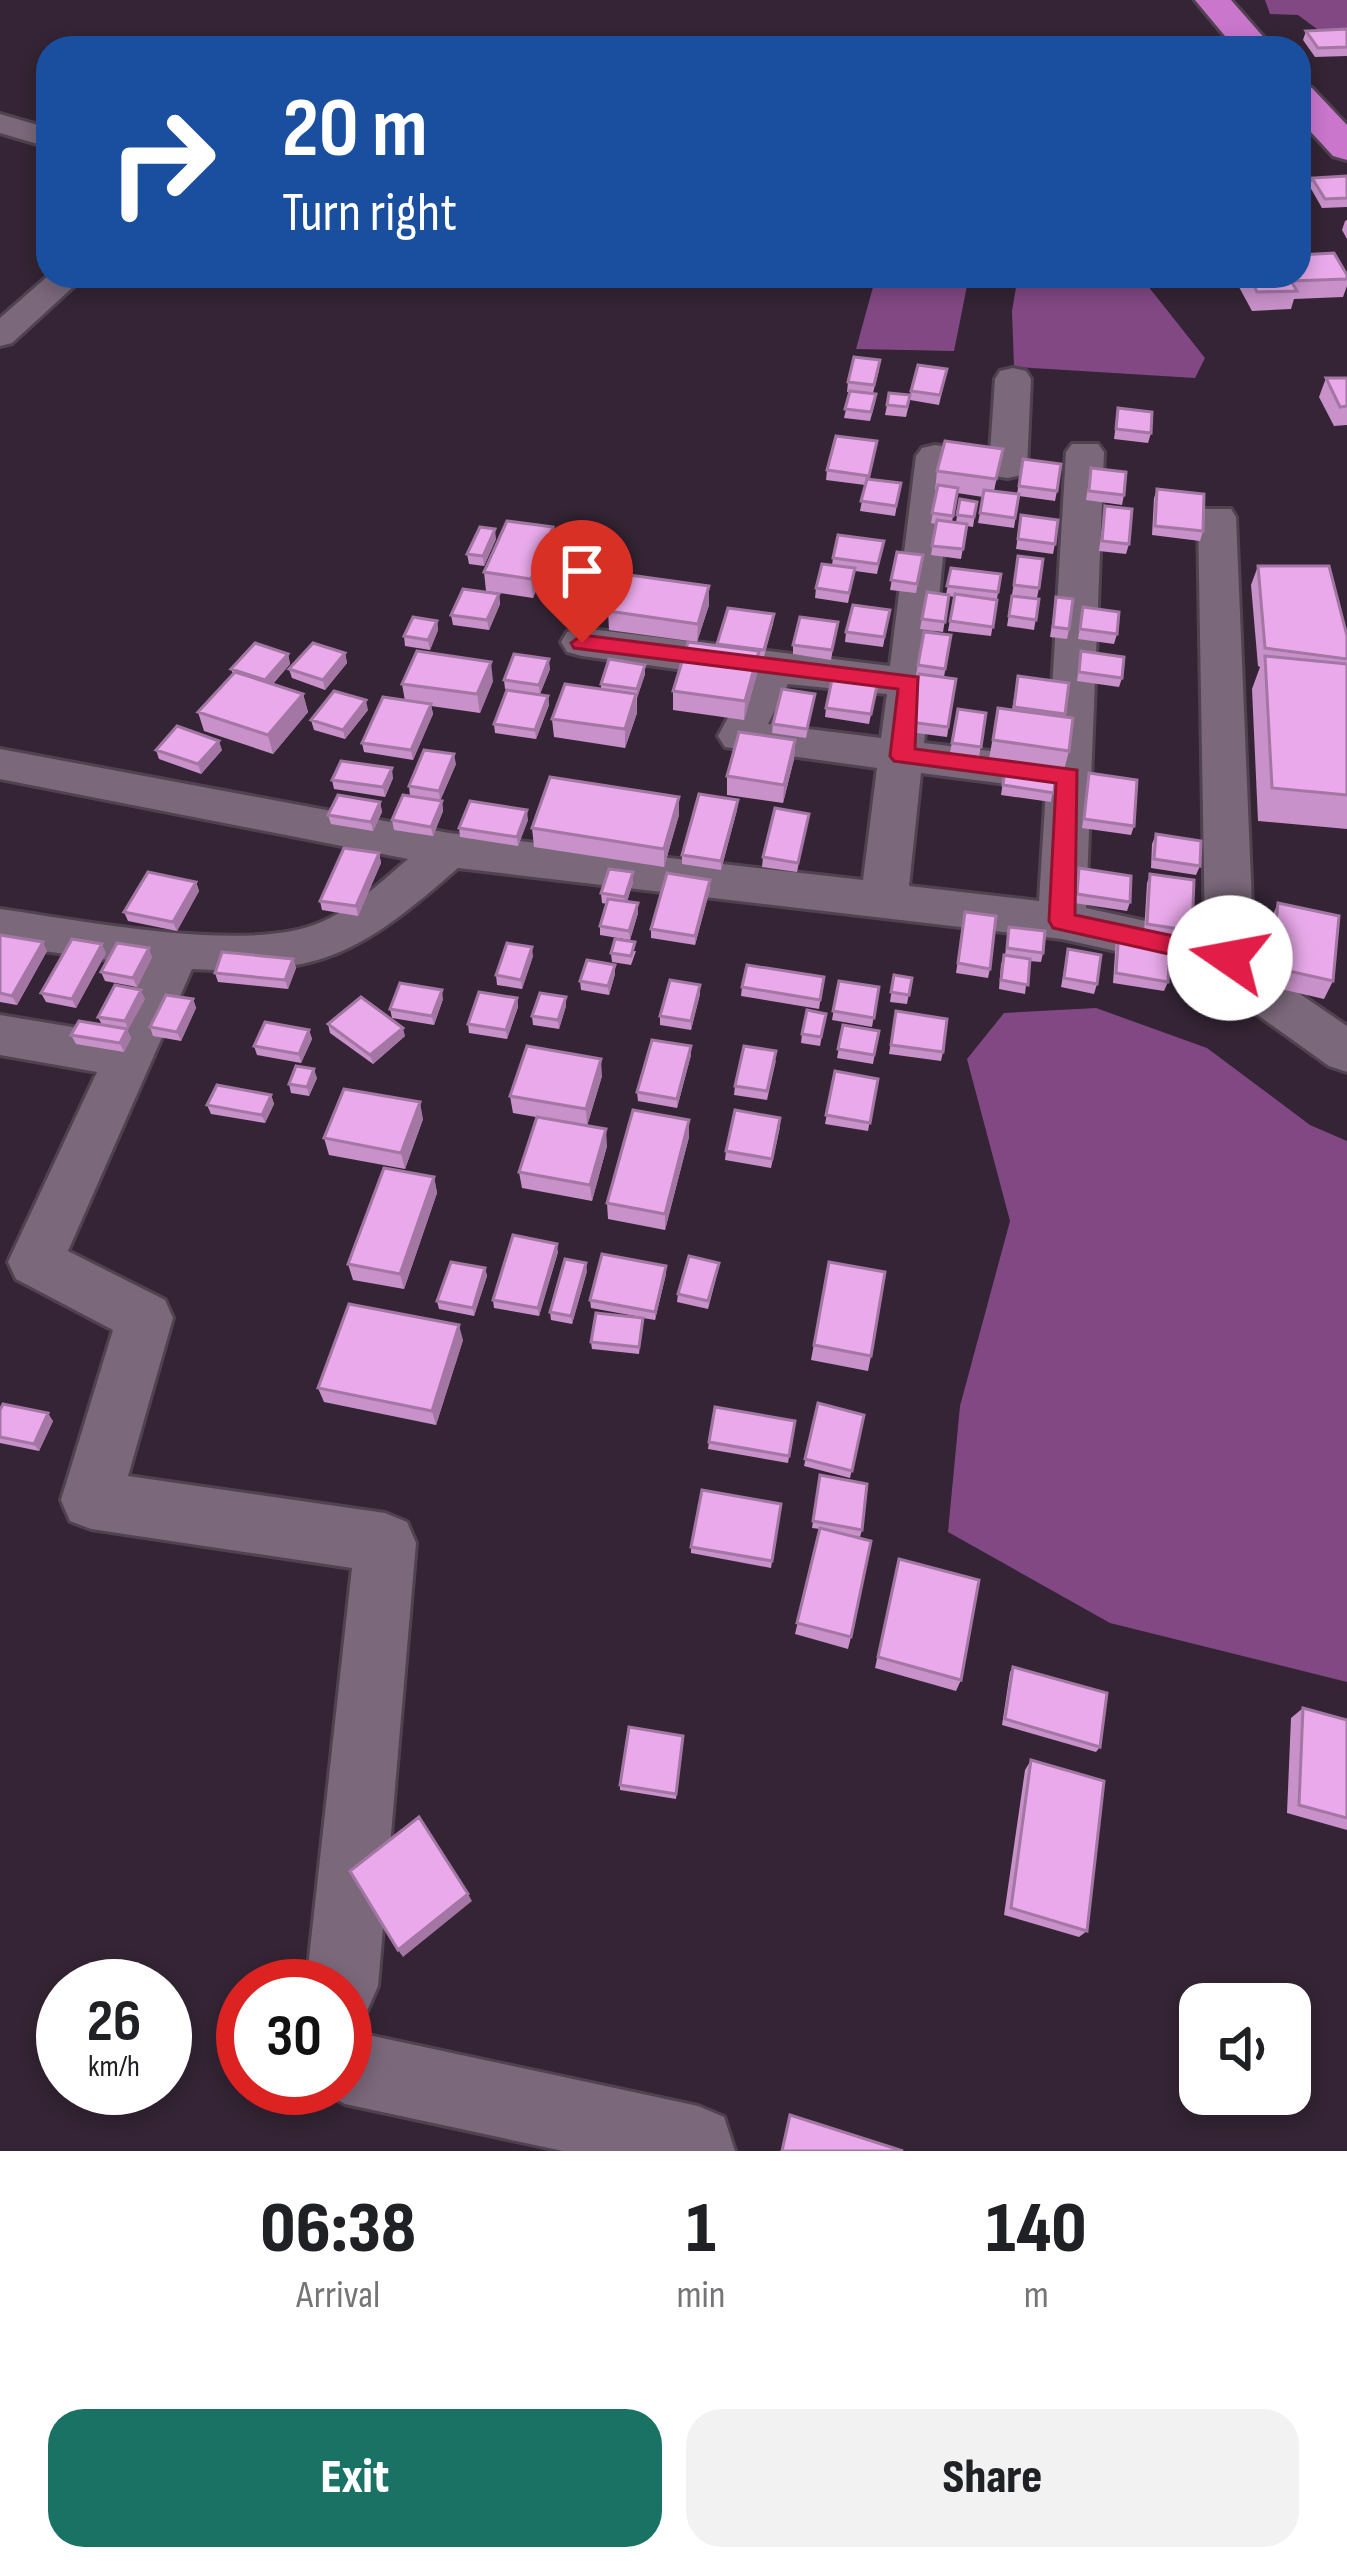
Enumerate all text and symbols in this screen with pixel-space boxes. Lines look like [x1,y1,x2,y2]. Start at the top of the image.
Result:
text: 20 m [282,79,428,180]
icon: right [84,84,240,240]
text: Turn right [282,181,457,246]
pin [531,520,633,643]
icon: arrive [549,538,615,604]
position arrow [1167,895,1293,1021]
speed limit sign: 30 [216,1959,372,2115]
map controls [1179,1983,1311,2115]
button: sound [1179,1983,1311,2115]
text: 26 [87,1986,141,2058]
text: km/h [88,2049,140,2085]
text: 06:38 [260,2186,416,2273]
text: 1 [686,2186,716,2273]
text: 140 [986,2186,1087,2273]
text: Arrival [296,2272,380,2319]
text: min [677,2272,726,2319]
text: m [1024,2272,1049,2319]
button: Exit [48,2409,662,2547]
button: Share [686,2409,1299,2547]

